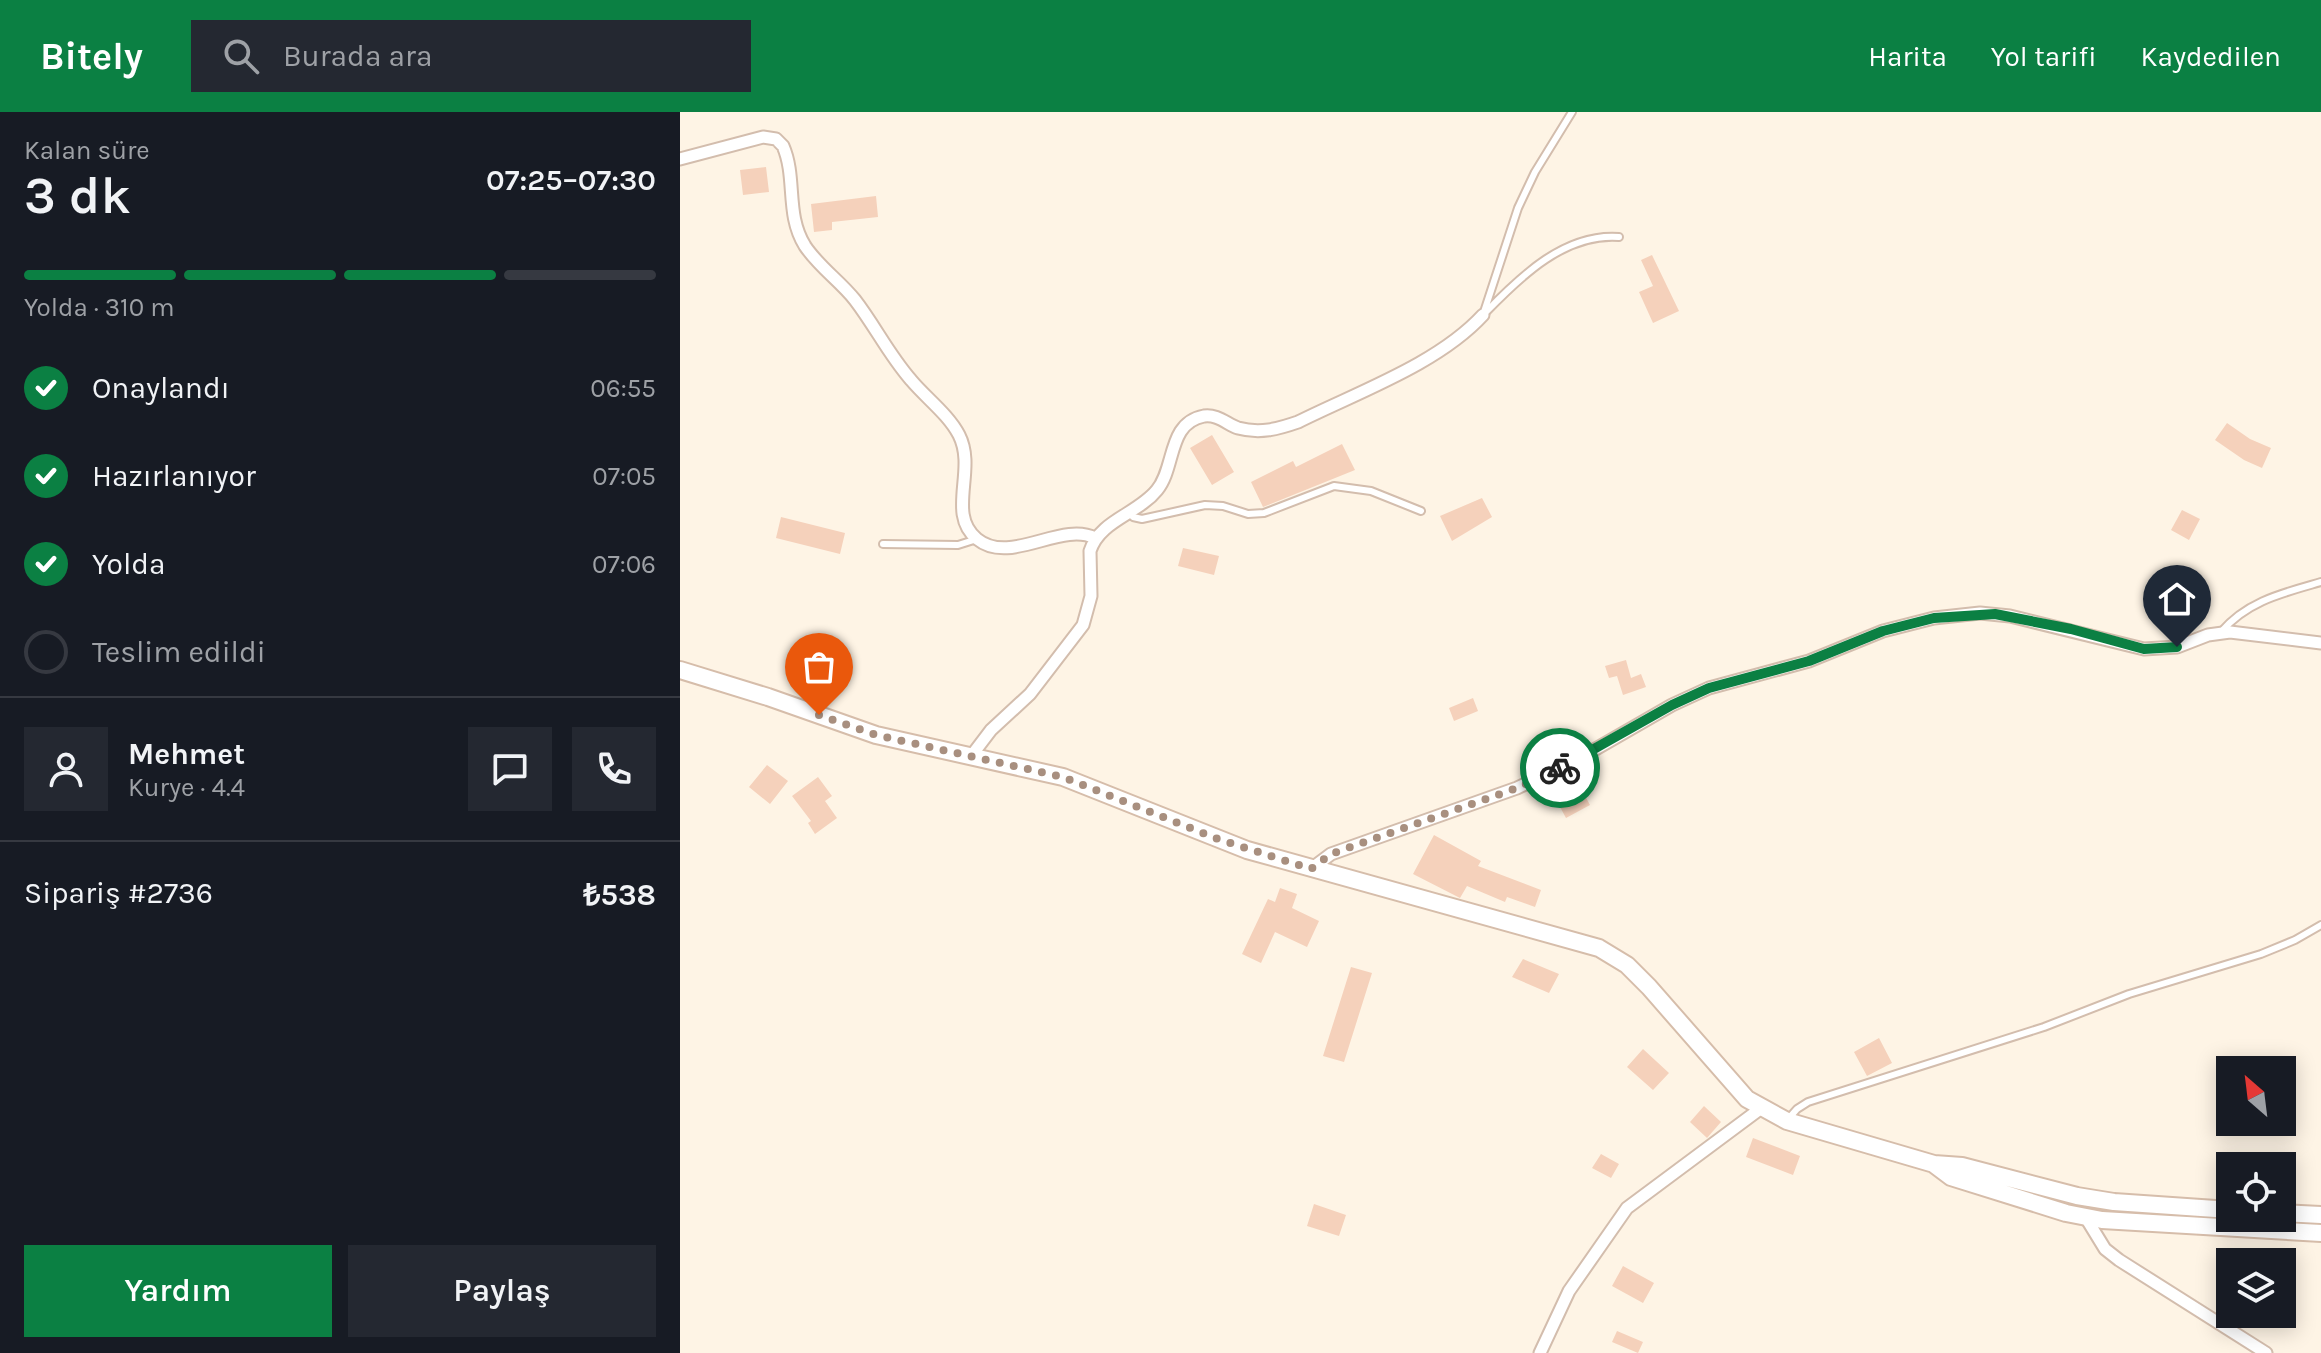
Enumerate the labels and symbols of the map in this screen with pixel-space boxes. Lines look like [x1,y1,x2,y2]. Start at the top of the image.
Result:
pin [2143,565,2211,647]
pin [785,633,853,715]
courier [1520,728,1600,808]
north arrow [2216,1056,2296,1136]

